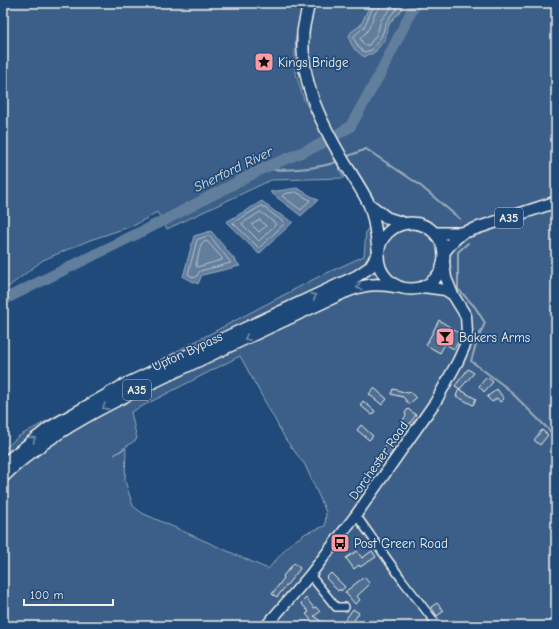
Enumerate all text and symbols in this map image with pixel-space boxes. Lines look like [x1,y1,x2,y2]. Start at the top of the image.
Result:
place icon: Kings Bridge [253,51,275,73]
place label: Kings Bridge [278,55,349,70]
water label: Sherford River [191,142,277,196]
road number: A35 [495,208,523,228]
one-way arrow [356,283,363,291]
one-way arrow [309,293,317,301]
bar icon: Bakers Arms [434,326,456,348]
street label: Upton Bypass [150,329,225,374]
place label: Bakers Arms [459,330,530,345]
one-way arrow [244,333,252,341]
road number: A35 [123,380,151,400]
one-way arrow [102,402,109,409]
street label: Dorchester Road [346,418,411,502]
one-way arrow [29,437,36,444]
bus stop icon: Post Green Road [329,532,351,554]
place label: Post Green Road [354,536,448,551]
scale bar [24,581,113,607]
text: 100 m [30,588,63,602]

